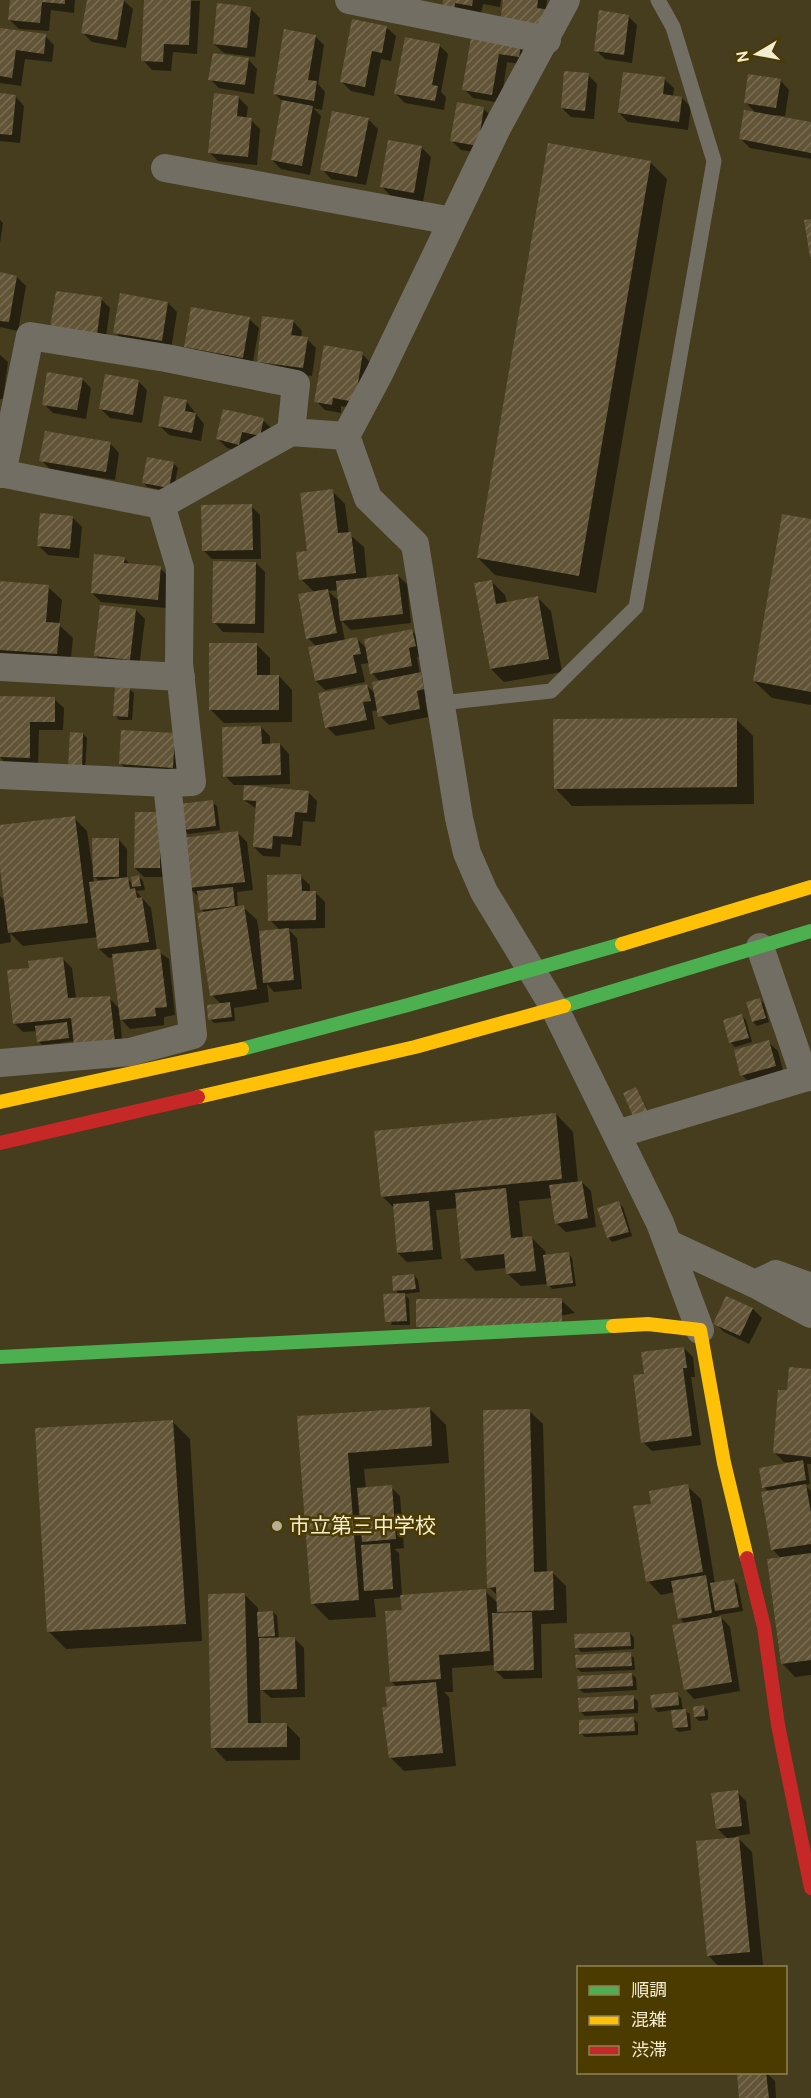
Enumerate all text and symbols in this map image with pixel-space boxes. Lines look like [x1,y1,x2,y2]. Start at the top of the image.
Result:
north arrow [727,24,787,84]
text: N [732,49,753,64]
place label: 市立第三中学校 [289,1513,436,1538]
marker: 市立第三中学校 [270,1519,284,1533]
legend [577,1966,787,2074]
text: 順調 [631,1979,667,2001]
text: 混雑 [631,2009,667,2031]
text: 渋滞 [631,2039,667,2061]

